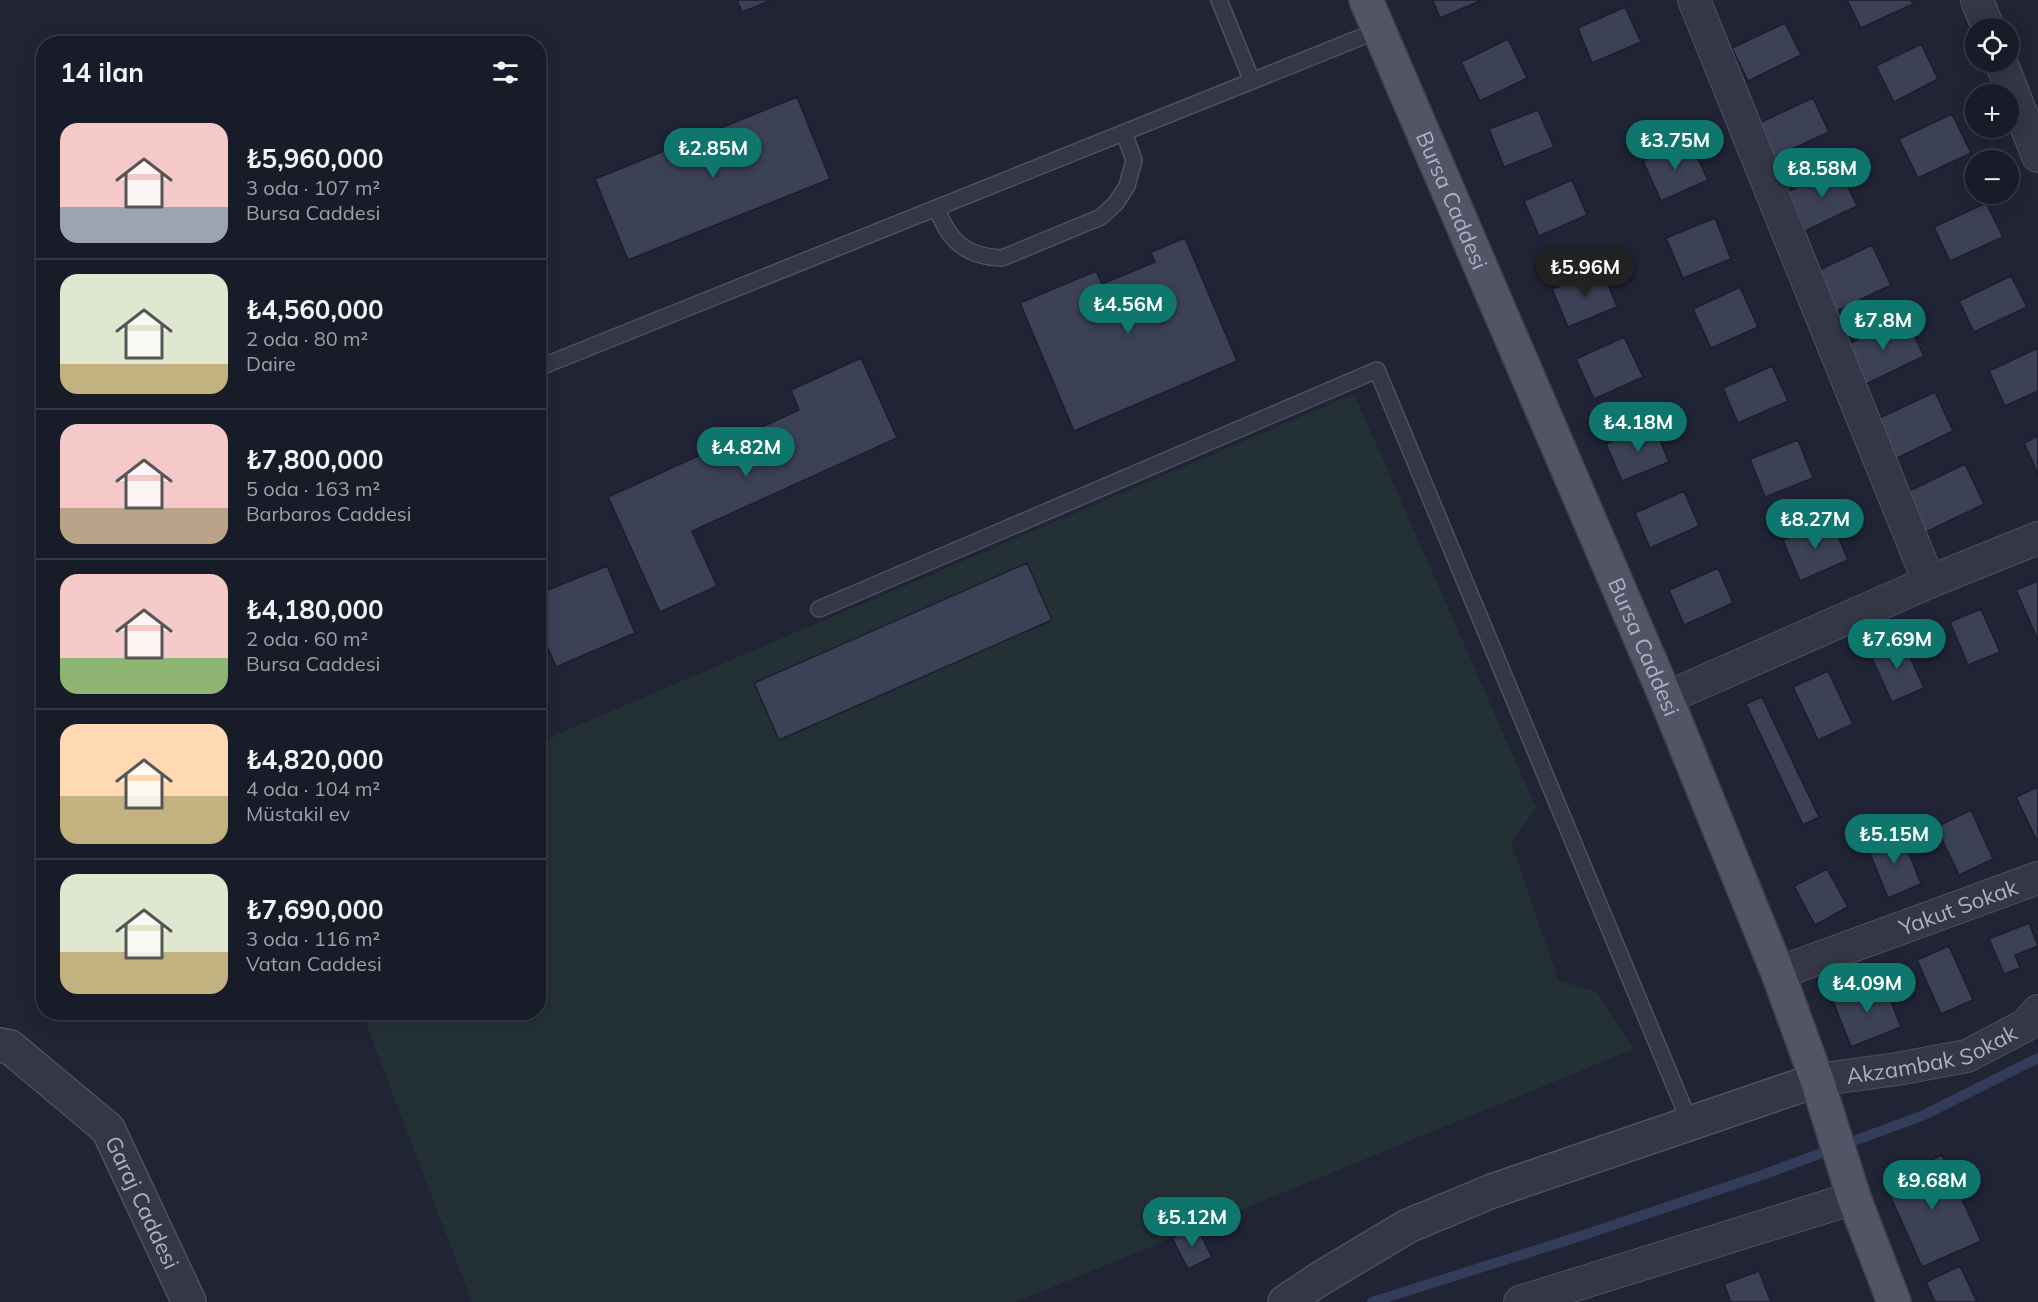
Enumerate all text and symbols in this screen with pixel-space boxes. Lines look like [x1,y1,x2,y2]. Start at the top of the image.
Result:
map controls [1965,18,2019,204]
button: locate [1965,18,2019,72]
text: 14 ilan [60,56,144,89]
icon: filters [489,56,522,89]
button: + [1965,84,2019,138]
pin: ₺3.75M [1626,120,1724,171]
street label: Bursa Caddesi [1410,127,1494,274]
text: ₺3.75M [1640,127,1710,152]
pin: ₺2.85M [664,128,762,179]
text: ₺2.85M [678,135,748,160]
text: ₺5,960,000 [246,142,384,175]
icon: home [108,147,180,219]
pin: ₺8.58M [1773,148,1871,199]
button: − [1965,150,2019,204]
text: ₺8.58M [1787,155,1857,180]
text: 3 oda · 107 m² [246,175,380,200]
text: Bursa Caddesi [246,200,380,225]
pin: ₺5.96M [1536,247,1634,298]
text: ₺5.96M [1550,254,1620,279]
pin: ₺4.56M [1079,284,1177,335]
text: ₺4.56M [1093,291,1163,316]
text: ₺4,560,000 [246,293,384,326]
icon: home [108,298,180,370]
pin: ₺7.8M [1841,300,1925,351]
text: ₺7.8M [1854,307,1912,332]
text: 2 oda · 80 m² [246,326,368,351]
text: Daire [246,351,296,376]
pin: ₺4.18M [1589,402,1687,453]
text: ₺4.18M [1603,409,1673,434]
pin: ₺4.82M [697,427,795,478]
text: ₺4.82M [711,434,781,459]
text: ₺7,800,000 [246,443,384,476]
icon: home [108,448,180,520]
text: 5 oda · 163 m² [246,476,380,501]
pin: ₺8.27M [1766,499,1864,550]
text: Barbaros Caddesi [246,501,411,526]
text: ₺8.27M [1780,506,1850,531]
street label: Bursa Caddesi [1602,573,1686,720]
text: ₺4,180,000 [246,593,384,626]
icon: home [108,598,180,670]
pin: ₺7.69M [1848,619,1946,670]
text: 2 oda · 60 m² [246,626,368,651]
text: ₺7.69M [1862,626,1932,651]
text: Bursa Caddesi [246,651,380,676]
text: ₺4,820,000 [246,743,384,776]
icon: home [108,748,180,820]
text: 4 oda · 104 m² [246,776,380,801]
text: Müstakil ev [246,801,350,826]
pin: ₺5.15M [1845,814,1943,865]
text: ₺5.15M [1859,821,1929,846]
street label: Yakut Sokak [1894,872,2022,942]
text: ₺7,690,000 [246,893,384,926]
icon: home [108,898,180,970]
text: 3 oda · 116 m² [246,926,380,951]
text: Vatan Caddesi [246,951,382,976]
pin: ₺4.09M [1818,963,1916,1014]
text: ₺4.09M [1832,970,1902,995]
street label: Akzambak Sokak [1844,1018,2022,1090]
street label: Garaj Caddesi [99,1131,186,1273]
pin: ₺9.68M [1883,1160,1981,1211]
text: ₺9.68M [1897,1167,1967,1192]
pin: ₺5.12M [1143,1197,1241,1248]
text: ₺5.12M [1157,1204,1227,1229]

